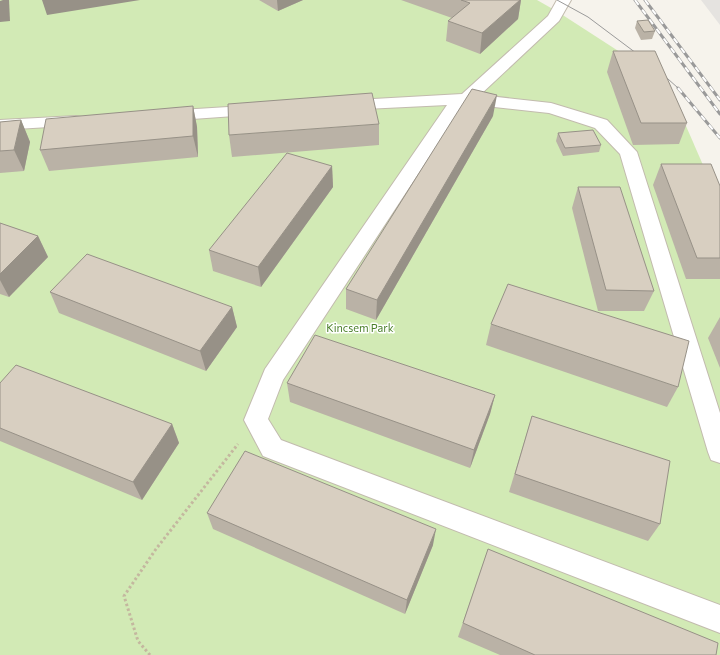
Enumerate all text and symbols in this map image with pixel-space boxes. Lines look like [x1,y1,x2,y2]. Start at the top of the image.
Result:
park label: Kincsem Park [326,321,394,334]

